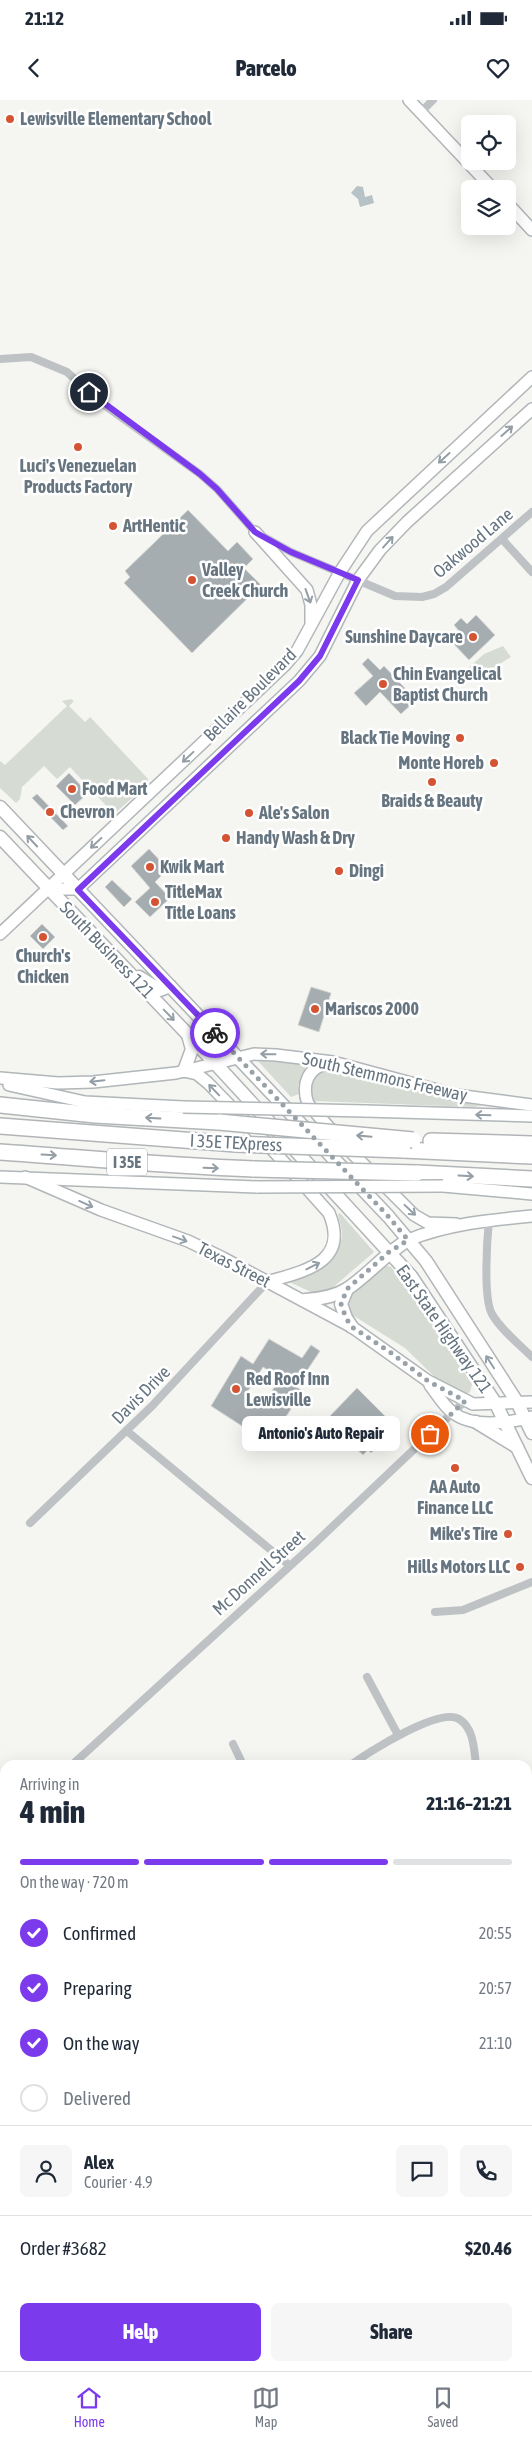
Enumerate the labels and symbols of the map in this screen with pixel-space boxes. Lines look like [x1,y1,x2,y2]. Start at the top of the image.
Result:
place label: Lewisville Elementary School [20,108,212,129]
marker: Lewisville Elementary School [4,113,16,125]
pin [68,371,110,413]
one-way arrow [500,426,513,437]
marker: Luci's Venezuelan Products Factory [72,441,84,453]
one-way arrow [438,452,451,463]
place label: Luci's Venezuelan Products Factory [20,455,137,497]
street label: Oakwood Lane [429,503,517,582]
place label: ArtHentic [122,515,186,536]
marker: ArtHentic [107,520,119,532]
one-way arrow [382,535,393,548]
place label: Valley Creek Church [201,559,289,601]
marker: Valley Creek Church [186,574,198,586]
one-way arrow [304,588,313,603]
place label: Sunshine Daycare [345,626,463,647]
marker: Sunshine Daycare [467,631,479,643]
street label: Bellaire Boulevard [199,644,300,745]
place label: Chin Evangelical Baptist Church [393,663,502,705]
marker: Chin Evangelical Baptist Church [377,678,389,690]
place label: Black Tie Moving [341,727,450,748]
marker: Black Tie Moving [454,732,466,744]
one-way arrow [181,751,194,763]
place label: Monte Horeb [398,752,484,773]
marker: Monte Horeb [488,757,500,769]
marker: Braids & Beauty [426,776,438,788]
place label: Food Mart [82,778,148,799]
marker: Food Mart [66,783,78,795]
place label: Braids & Beauty [381,790,483,811]
place label: Chevron [60,801,115,822]
place label: Ale's Salon [258,802,330,823]
marker: Chevron [44,806,56,818]
marker: Ale's Salon [243,807,255,819]
place label: Handy Wash & Dry [236,827,356,848]
marker: Handy Wash & Dry [220,832,232,844]
one-way arrow [26,834,38,847]
one-way arrow [90,837,102,849]
place label: Kwik Mart [160,856,225,877]
place label: Dingi [349,860,384,881]
marker: Kwik Mart [144,861,156,873]
marker: Dingi [333,865,345,877]
place label: TitleMax Title Loans [165,881,237,923]
marker: TitleMax Title Loans [149,896,161,908]
street label: South Business 121 [56,897,159,1002]
marker: Church's Chicken [37,931,49,943]
place label: Church's Chicken [15,945,71,987]
place label: Mariscos 2000 [325,998,419,1019]
marker: Mariscos 2000 [309,1003,321,1015]
one-way arrow [163,1008,175,1021]
courier [190,1008,240,1058]
street label: South Stemmons Freeway [301,1047,470,1106]
one-way arrow [260,1050,276,1059]
one-way arrow [90,1076,106,1086]
one-way arrow [208,1083,220,1096]
one-way arrow [476,1110,492,1120]
one-way arrow [145,1114,161,1123]
street label: I 35E TEXpress [189,1130,283,1155]
one-way arrow [357,1131,373,1141]
road number: I 35E [107,1148,147,1176]
one-way arrow [40,1150,56,1159]
one-way arrow [202,1163,218,1172]
one-way arrow [458,1171,474,1180]
one-way arrow [78,1199,93,1209]
one-way arrow [403,1204,416,1216]
one-way arrow [172,1235,187,1244]
street label: Texas Street [194,1237,274,1292]
street label: East State Highway 121 [392,1260,497,1397]
one-way arrow [305,1261,320,1270]
one-way arrow [485,1355,495,1369]
street label: Davis Drive [107,1361,174,1428]
place label: Red Roof Inn Lewisville [246,1368,330,1410]
marker: Red Roof Inn Lewisville [230,1383,242,1395]
pin [409,1413,451,1455]
callout: Antonio's Auto Repair [242,1416,400,1452]
marker: AA Auto Finance LLC [449,1462,461,1474]
place label: AA Auto Finance LLC [417,1476,493,1518]
place label: Mike's Tire [430,1523,498,1544]
street label: Mc Donnell Street [208,1526,309,1620]
marker: Mike's Tire [502,1528,514,1540]
place label: Hills Motors LLC [407,1556,510,1577]
marker: Hills Motors LLC [514,1561,526,1573]

